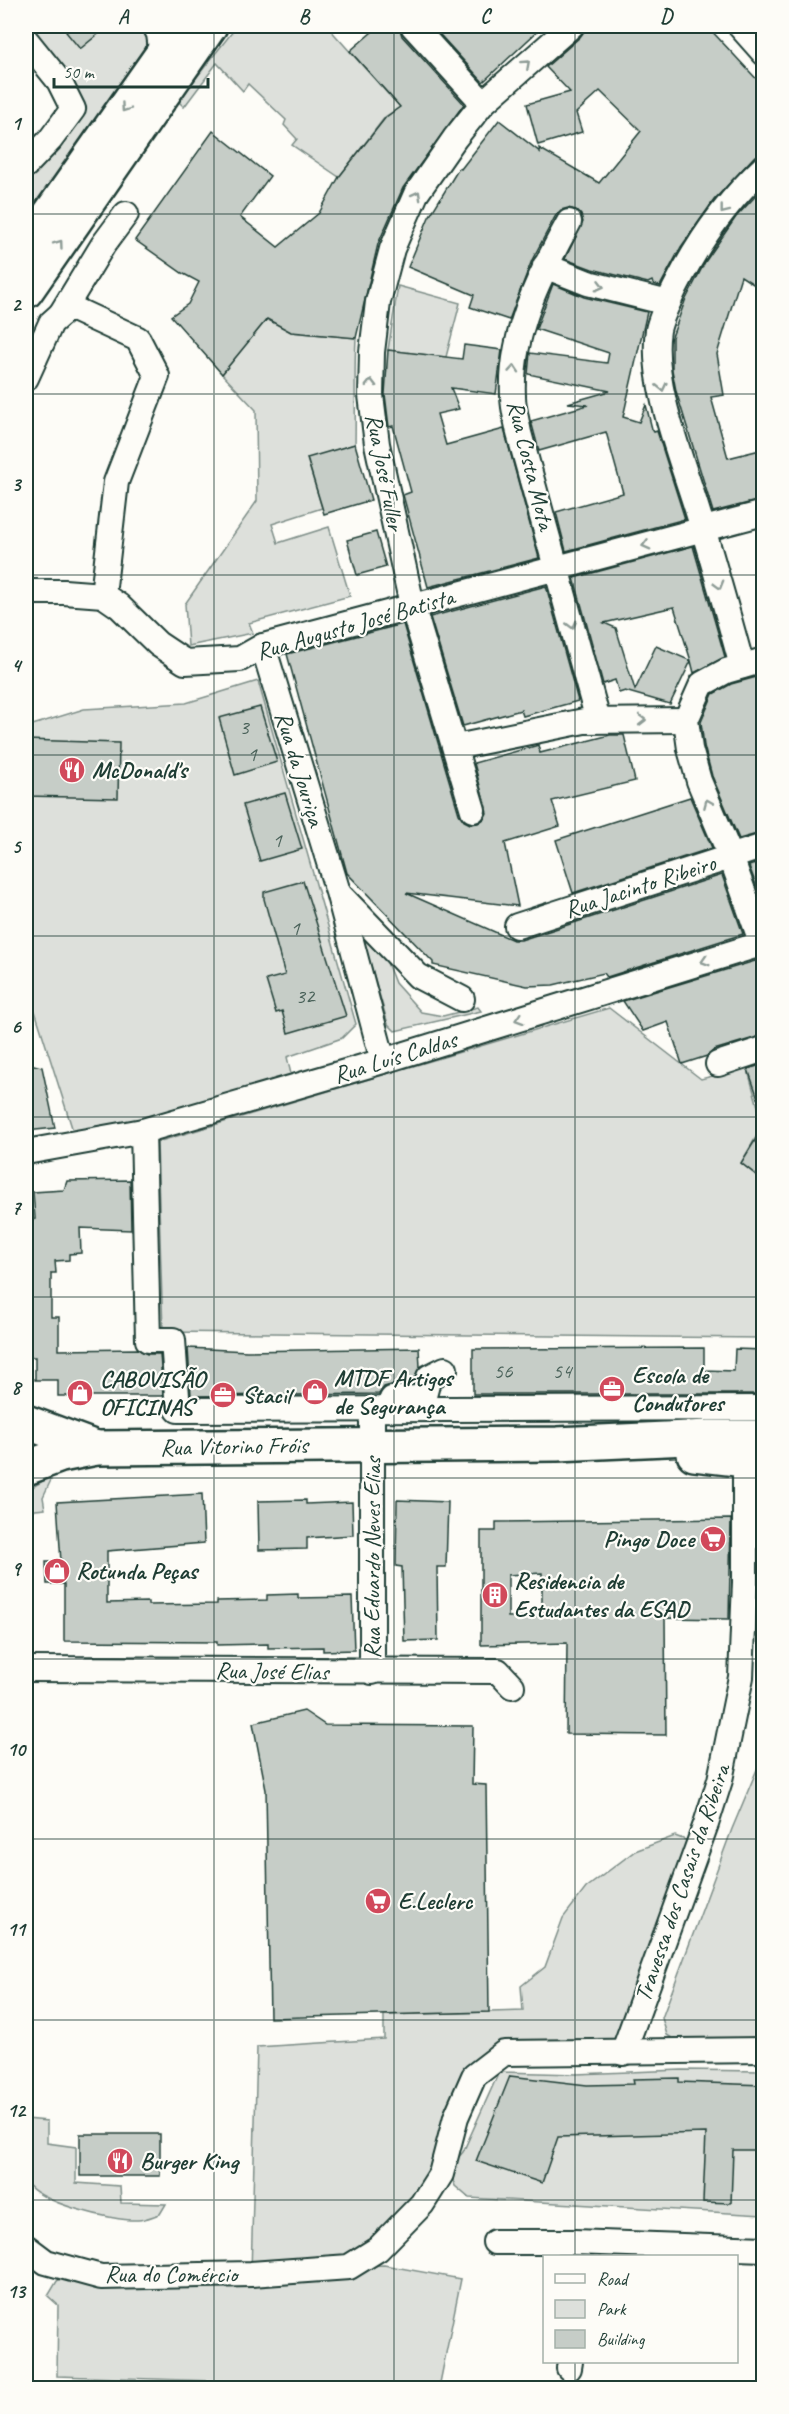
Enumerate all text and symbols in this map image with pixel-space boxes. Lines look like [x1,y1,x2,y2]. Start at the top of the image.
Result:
text: A [118,4,130,29]
text: B [299,4,311,29]
text: C [480,4,492,29]
text: D [660,4,674,29]
scale bar [54,51,208,89]
one-way arrow [519,60,530,71]
text: 50 m [63,61,96,83]
one-way arrow [121,102,132,113]
text: 1 [12,111,23,136]
one-way arrow [410,191,421,201]
one-way arrow [720,203,731,214]
one-way arrow [52,239,63,250]
one-way arrow [594,279,604,291]
text: 2 [12,292,23,317]
one-way arrow [507,364,520,374]
one-way arrow [365,378,377,387]
one-way arrow [654,382,667,392]
street label: Rua Costa Mota [500,397,562,535]
street label: Rua José Fuller [359,411,411,535]
text: 3 [12,472,23,497]
one-way arrow [642,538,652,550]
one-way arrow [712,579,724,590]
street label: Rua Augusto José Batista [253,581,459,667]
one-way arrow [565,620,578,630]
text: 4 [12,653,24,678]
street label: Rua da Jouriça [268,708,332,831]
house number: 3 [239,714,250,740]
one-way arrow [638,714,647,726]
house number: 1 [247,741,258,767]
restaurant icon: McDonald's [57,755,87,785]
place label: McDonald's [92,755,190,785]
one-way arrow [703,798,715,809]
house number: 1 [272,827,283,853]
text: 5 [12,834,23,859]
street label: Rua Jacinto Ribeiro [561,847,721,925]
house number: 1 [290,915,301,941]
one-way arrow [700,954,711,967]
house number: 32 [296,983,316,1009]
one-way arrow [514,1012,525,1024]
text: 6 [11,1014,22,1039]
street label: Rua Luís Caldas [330,1023,463,1090]
text: 7 [12,1195,23,1220]
house number: 56 [494,1358,513,1384]
house number: 54 [553,1358,574,1384]
place label: Escola de Condutores [632,1360,726,1418]
place label: MTDF Artigos de Segurança [334,1363,455,1421]
place label: CABOVISÃO OFICINAS [100,1364,208,1422]
office icon: Escola de Condutores [597,1374,627,1404]
text: 8 [12,1375,24,1400]
shop icon: MTDF Artigos de Segurança [300,1377,330,1407]
shop icon: CABOVISÃO OFICINAS [65,1378,95,1408]
office icon: Stacil [208,1380,238,1410]
place label: Stacil [242,1380,295,1410]
street label: Rua Vitorino Fróis [160,1430,311,1462]
street label: Rua Eduardo Neves Elias [357,1454,387,1659]
place label: Pingo Doce [604,1524,696,1554]
supermarket icon: Pingo Doce [698,1524,728,1554]
text: 9 [12,1556,23,1581]
shop icon: Rotunda Peças [42,1556,72,1586]
place label: Rotunda Peças [76,1556,200,1586]
place label: Residencia de Estudantes da ESAD [514,1566,691,1624]
building icon: Residencia de Estudantes da ESAD [480,1580,510,1610]
street label: Rua José Elias [215,1655,331,1687]
text: 10 [7,1737,27,1762]
street label: Travessa dos Casais da Ribeira [627,1759,737,2005]
supermarket icon: E.Leclerc [363,1886,393,1916]
place label: E.Leclerc [398,1886,473,1916]
text: 11 [7,1917,27,1942]
text: 12 [7,2098,27,2123]
restaurant icon: Burger King [105,2146,135,2176]
place label: Burger King [140,2146,240,2176]
legend [543,2255,738,2363]
street label: Rua do Comércio [105,2259,240,2289]
text: Road [597,2268,630,2290]
text: 13 [7,2279,27,2304]
text: Park [597,2298,627,2320]
text: Building [597,2328,646,2350]

